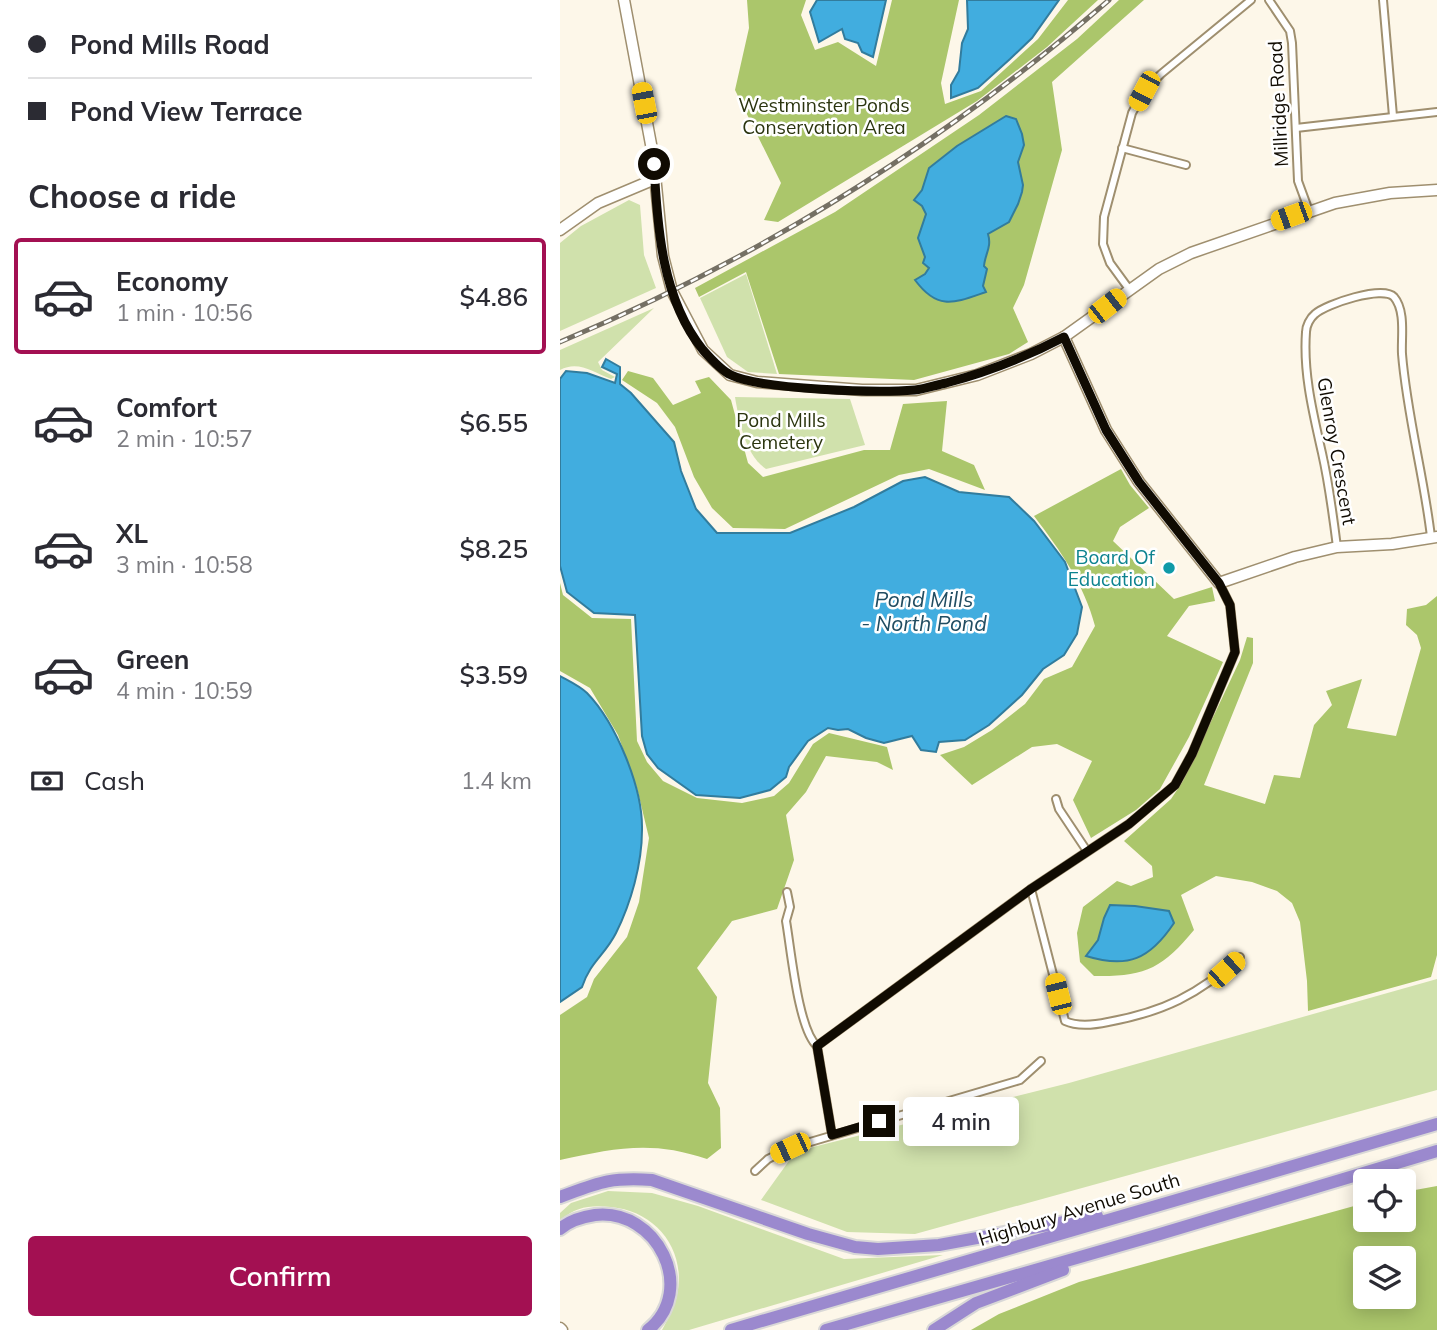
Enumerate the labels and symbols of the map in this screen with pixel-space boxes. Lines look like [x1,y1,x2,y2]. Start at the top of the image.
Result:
street label: Millridge Road [1263,40,1293,168]
car [1125,68,1164,114]
car [630,80,659,126]
park label: Westminster Ponds Conservation Area [738,93,910,139]
route start [638,148,670,180]
car [1268,199,1315,233]
car [1084,285,1131,327]
street label: Glenroy Crescent [1312,375,1362,527]
park label: Pond Mills Cemetery [736,408,826,454]
place label: Board Of Education [1068,545,1156,591]
marker: Board Of Education [1161,560,1177,576]
water label: Pond Mills - North Pond [861,586,987,636]
car [1204,948,1249,992]
car [1043,971,1074,1017]
callout: 4 min [904,1096,1019,1146]
route end [863,1105,895,1137]
car [767,1130,814,1166]
street label: Highbury Avenue South [975,1167,1183,1251]

